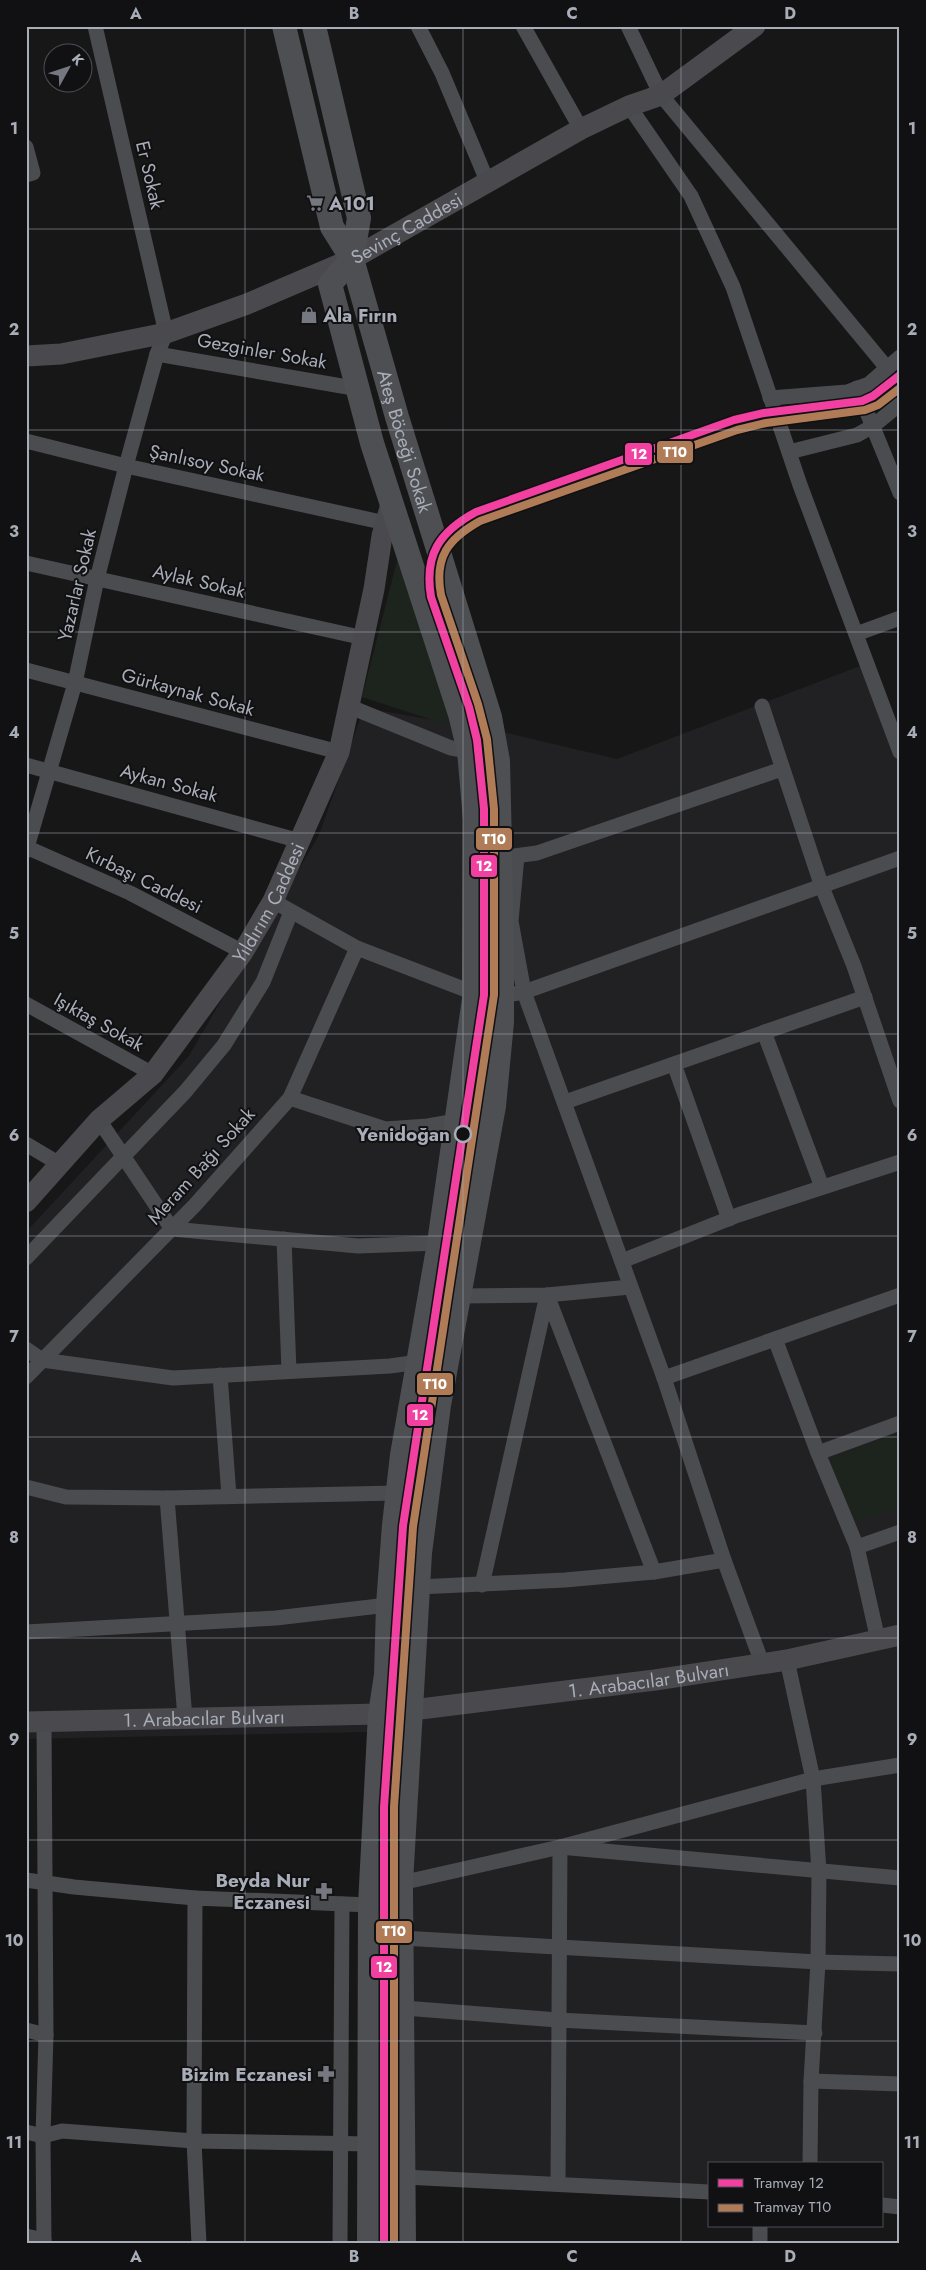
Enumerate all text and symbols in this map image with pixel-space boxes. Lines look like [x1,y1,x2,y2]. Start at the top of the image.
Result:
text: A [129,2,142,25]
text: B [349,2,359,25]
text: C [566,2,578,25]
text: D [784,2,796,25]
north arrow [42,42,92,92]
text: K [67,49,89,70]
text: 1 [10,117,18,140]
text: 1 [908,117,916,140]
street label: Er Sokak [129,138,171,212]
street label: Sevinç Caddesi [346,186,467,271]
place label: A101 [328,190,375,217]
supermarket icon: A101 [305,193,325,213]
place label: Ala Fırın [322,302,397,329]
shop icon: Ala Fırın [299,305,319,325]
text: 2 [9,318,19,341]
text: 2 [907,318,917,341]
street label: Gezginler Sokak [195,326,330,376]
street label: Ateş Böceği Sokak [371,366,440,517]
street label: Şanlısoy Sokak [147,438,268,489]
line badge: T10 [656,440,694,464]
line badge: 12 [624,442,653,466]
text: T10 [663,442,687,462]
text: 12 [631,444,647,464]
text: 3 [9,520,19,543]
text: 3 [907,520,917,543]
street label: Yazarlar Sokak [51,525,103,644]
street label: Aylak Sokak [150,557,249,605]
street label: Gürkaynak Sokak [118,661,258,723]
text: 4 [8,721,20,744]
text: 4 [906,721,918,744]
street label: Aykan Sokak [117,757,221,809]
line badge: T10 [475,827,513,851]
text: T10 [482,829,506,849]
street label: Yıldırım Caddesi [226,838,311,969]
street label: Kırbaşı Caddesi [81,840,207,920]
line badge: 12 [470,854,498,878]
text: 12 [476,856,492,876]
text: 5 [9,922,19,945]
text: 5 [907,922,917,945]
street label: Işıktaş Sokak [49,986,150,1058]
street label: Meram Bağı Sokak [141,1101,261,1230]
place label: Yenidoğan [356,1121,450,1148]
text: 6 [9,1124,19,1147]
text: 6 [907,1124,917,1147]
marker: Yenidoğan [454,1125,472,1143]
text: 7 [9,1325,19,1348]
text: 7 [907,1325,917,1348]
line badge: T10 [416,1372,454,1396]
text: T10 [423,1374,447,1394]
line badge: 12 [406,1403,434,1427]
text: 12 [412,1405,428,1425]
text: 8 [9,1526,19,1549]
text: 8 [907,1526,917,1549]
street label: 1. Arabacılar Bulvarı [567,1655,731,1704]
street label: 1. Arabacılar Bulvarı [123,1703,285,1733]
text: 9 [9,1728,19,1751]
text: 9 [907,1728,917,1751]
place label: Beyda Nur Eczanesi [215,1867,310,1916]
pharmacy icon: Beyda Nur Eczanesi [314,1881,334,1901]
line badge: T10 [375,1920,413,1944]
text: T10 [382,1921,406,1941]
text: 10 [5,1929,23,1952]
text: 10 [903,1929,921,1952]
line badge: 12 [370,1955,398,1979]
text: 12 [376,1957,392,1977]
place label: Bizim Eczanesi [181,2061,312,2088]
pharmacy icon: Bizim Eczanesi [316,2064,336,2084]
text: 11 [6,2131,22,2154]
text: 11 [904,2131,920,2154]
legend [708,2162,884,2228]
text: Tramvay 12 [754,2172,824,2194]
text: Tramvay T10 [754,2196,831,2218]
text: A [129,2245,142,2268]
text: B [349,2245,359,2268]
text: C [566,2245,578,2268]
text: D [784,2245,796,2268]

